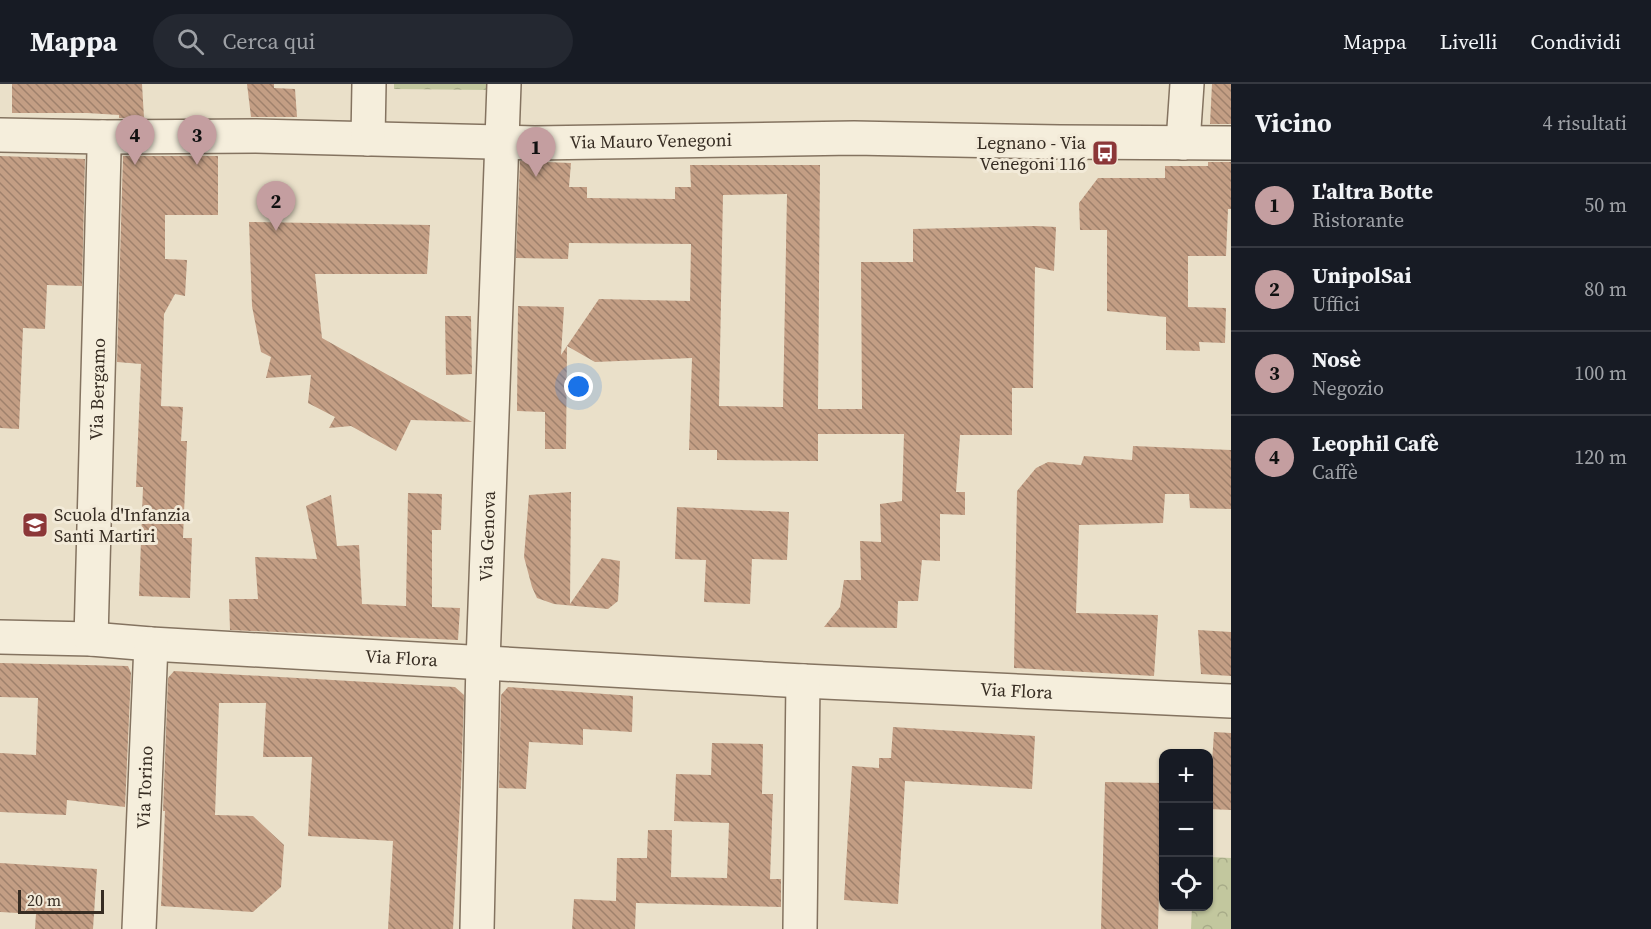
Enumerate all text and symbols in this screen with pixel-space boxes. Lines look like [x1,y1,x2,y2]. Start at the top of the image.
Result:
search box [153,14,573,68]
text: Mappa [30,22,117,60]
icon: search [174,25,207,58]
text: Cerca qui [222,26,315,56]
text: Mappa [1343,27,1407,56]
text: Livelli [1440,27,1498,56]
text: Condividi [1531,27,1621,56]
text: Vicino [1255,105,1332,141]
text: 4 risultati [1542,109,1627,137]
pin: 4 [116,116,154,165]
pin: 3 [178,116,216,165]
street label: Via Mauro Venegoni [569,127,732,154]
pin: 1 [516,128,556,177]
place label: Legnano - Via Venegoni 116 [976,130,1087,176]
bus stop icon: Legnano - Via Venegoni 116 [1090,138,1120,168]
text: L'altra Botte [1312,176,1433,206]
pin: 2 [256,182,296,231]
text: 1 [1269,191,1280,219]
text: 50 m [1584,191,1627,219]
text: Ristorante [1312,206,1404,234]
text: UnipolSai [1312,260,1411,290]
text: 2 [1269,275,1280,303]
text: 80 m [1584,275,1627,303]
text: Uffici [1312,290,1360,318]
street label: Via Bergamo [83,337,111,441]
text: Nosè [1312,344,1361,374]
text: 3 [1269,359,1280,387]
text: 100 m [1574,359,1627,387]
your location [564,372,593,401]
text: Negozio [1312,374,1384,402]
text: Leophil Cafè [1312,428,1439,458]
text: 4 [1269,443,1280,471]
text: 120 m [1574,443,1627,471]
text: Caffè [1312,458,1358,486]
street label: Via Genova [473,490,501,582]
place label: Scuola d'Infanzia Santi Martiri [54,502,191,548]
school or university icon: Scuola d'Infanzia Santi Martiri [20,510,50,540]
street label: Via Flora [364,643,439,672]
street label: Via Flora [980,676,1054,705]
street label: Via Torino [130,745,159,829]
map controls [1159,749,1213,911]
button: + [1159,749,1213,803]
button: − [1159,803,1213,857]
button: locate [1159,857,1213,911]
scale bar [18,887,104,914]
text: 20 m [27,889,61,911]

